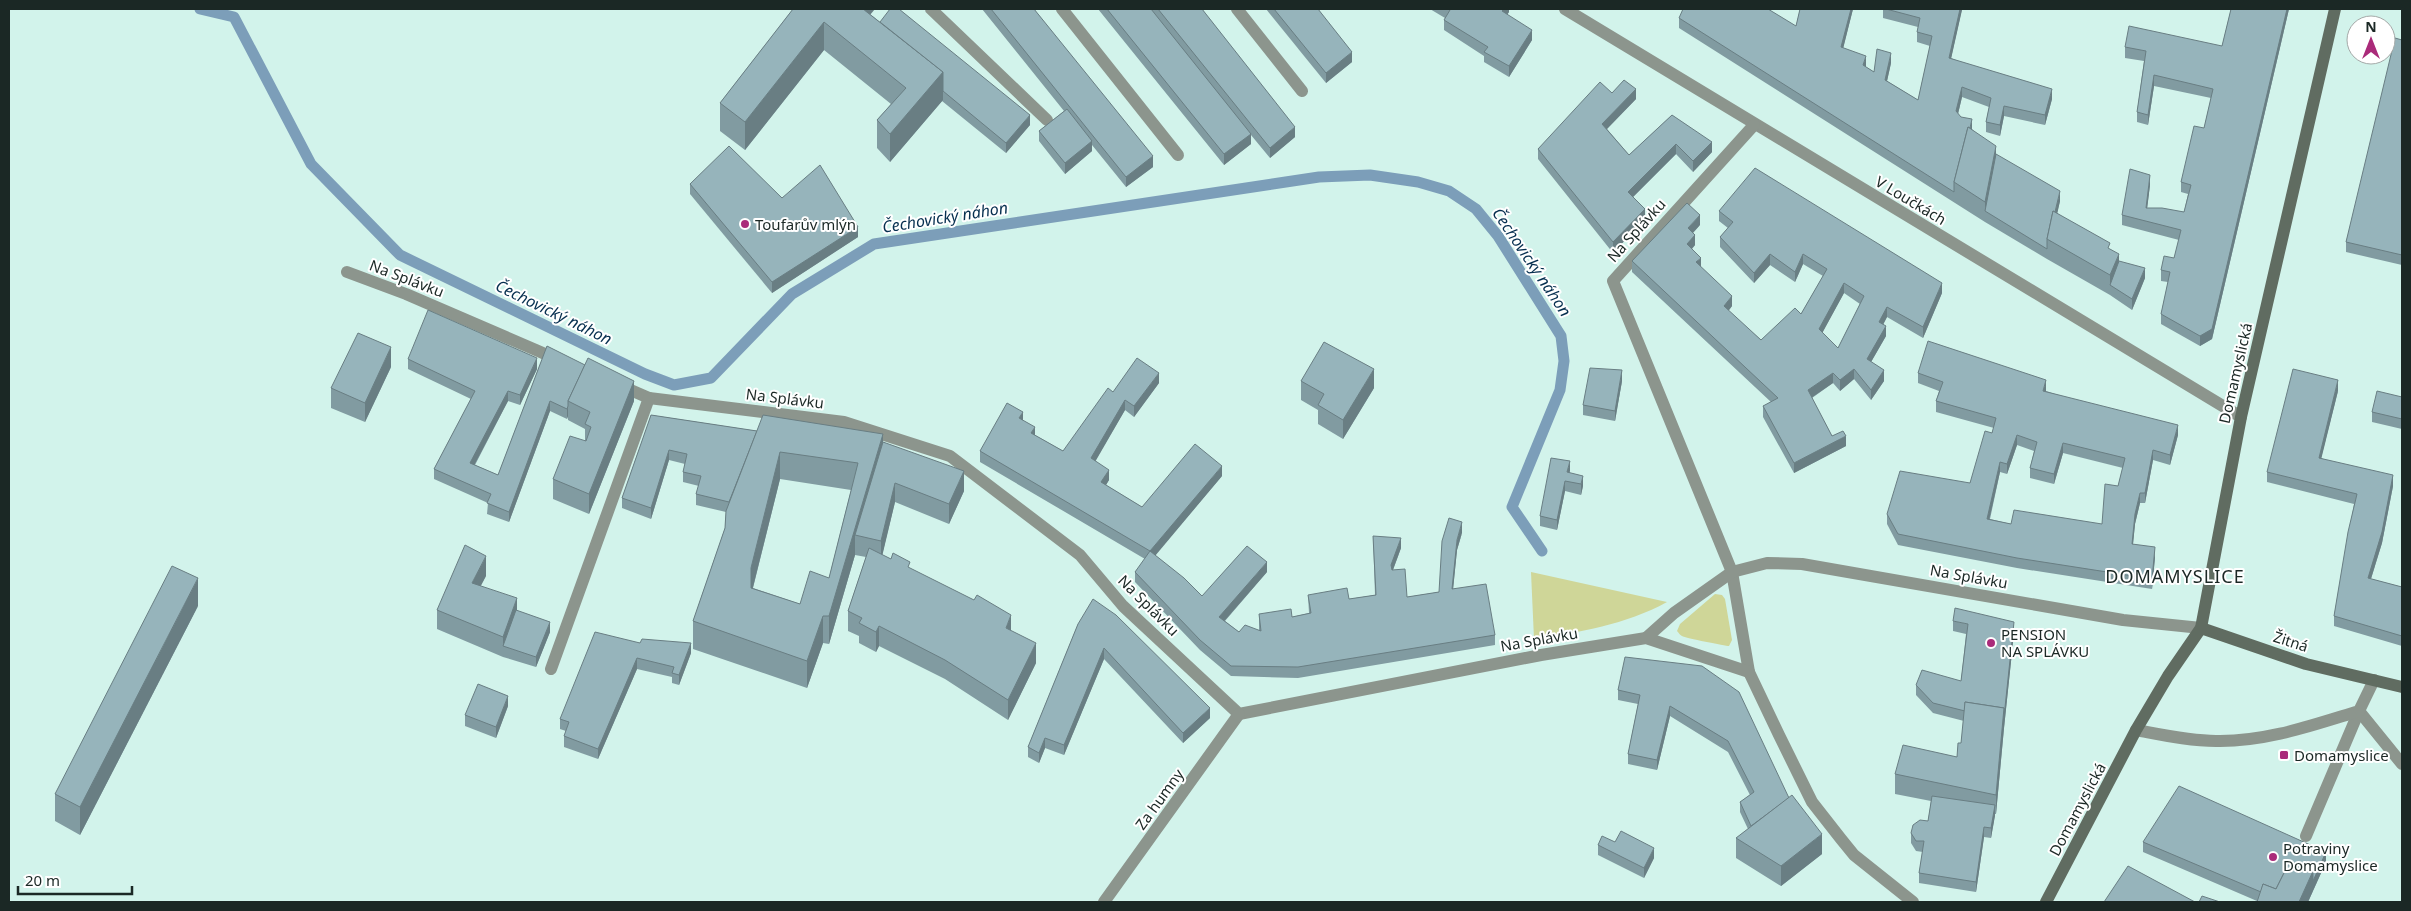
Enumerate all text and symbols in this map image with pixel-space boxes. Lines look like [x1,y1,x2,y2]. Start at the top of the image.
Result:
north arrow [2346,15,2396,65]
text: N [2365,17,2377,36]
street label: V Loučkách [1872,171,1950,229]
street label: Na Splávku [1602,194,1670,266]
water label: Čechovický náhon [881,196,1009,238]
water label: Čechovický náhon [1487,203,1577,321]
place label: Toufarův mlýn [755,214,856,234]
marker: Toufarův mlýn [739,218,751,230]
street label: Na Splávku [367,255,447,301]
water label: Čechovický náhon [492,274,616,350]
street label: Domamyslická [2214,321,2256,425]
street label: Na Splávku [745,383,825,413]
street label: Na Splávku [1929,559,2009,593]
district label: DOMAMYSLICE [2105,564,2245,588]
street label: Na Splávku [1114,570,1184,640]
street label: Na Splávku [1499,622,1579,656]
place label: PENSION NA SPLÁVKU [2001,624,2089,661]
street label: Žitná [2271,626,2311,656]
marker: PENSION NA SPLÁVKU [1985,637,1997,649]
place label: Domamyslice [2294,745,2389,765]
marker: Domamyslice [2278,749,2290,761]
street label: Domamyslická [2044,759,2110,859]
street label: Za humny [1130,764,1188,833]
place label: Potraviny Domamyslice [2283,838,2378,875]
marker: Potraviny Domamyslice [2267,851,2279,863]
scale bar [18,864,131,896]
text: 20 m [25,870,60,890]

